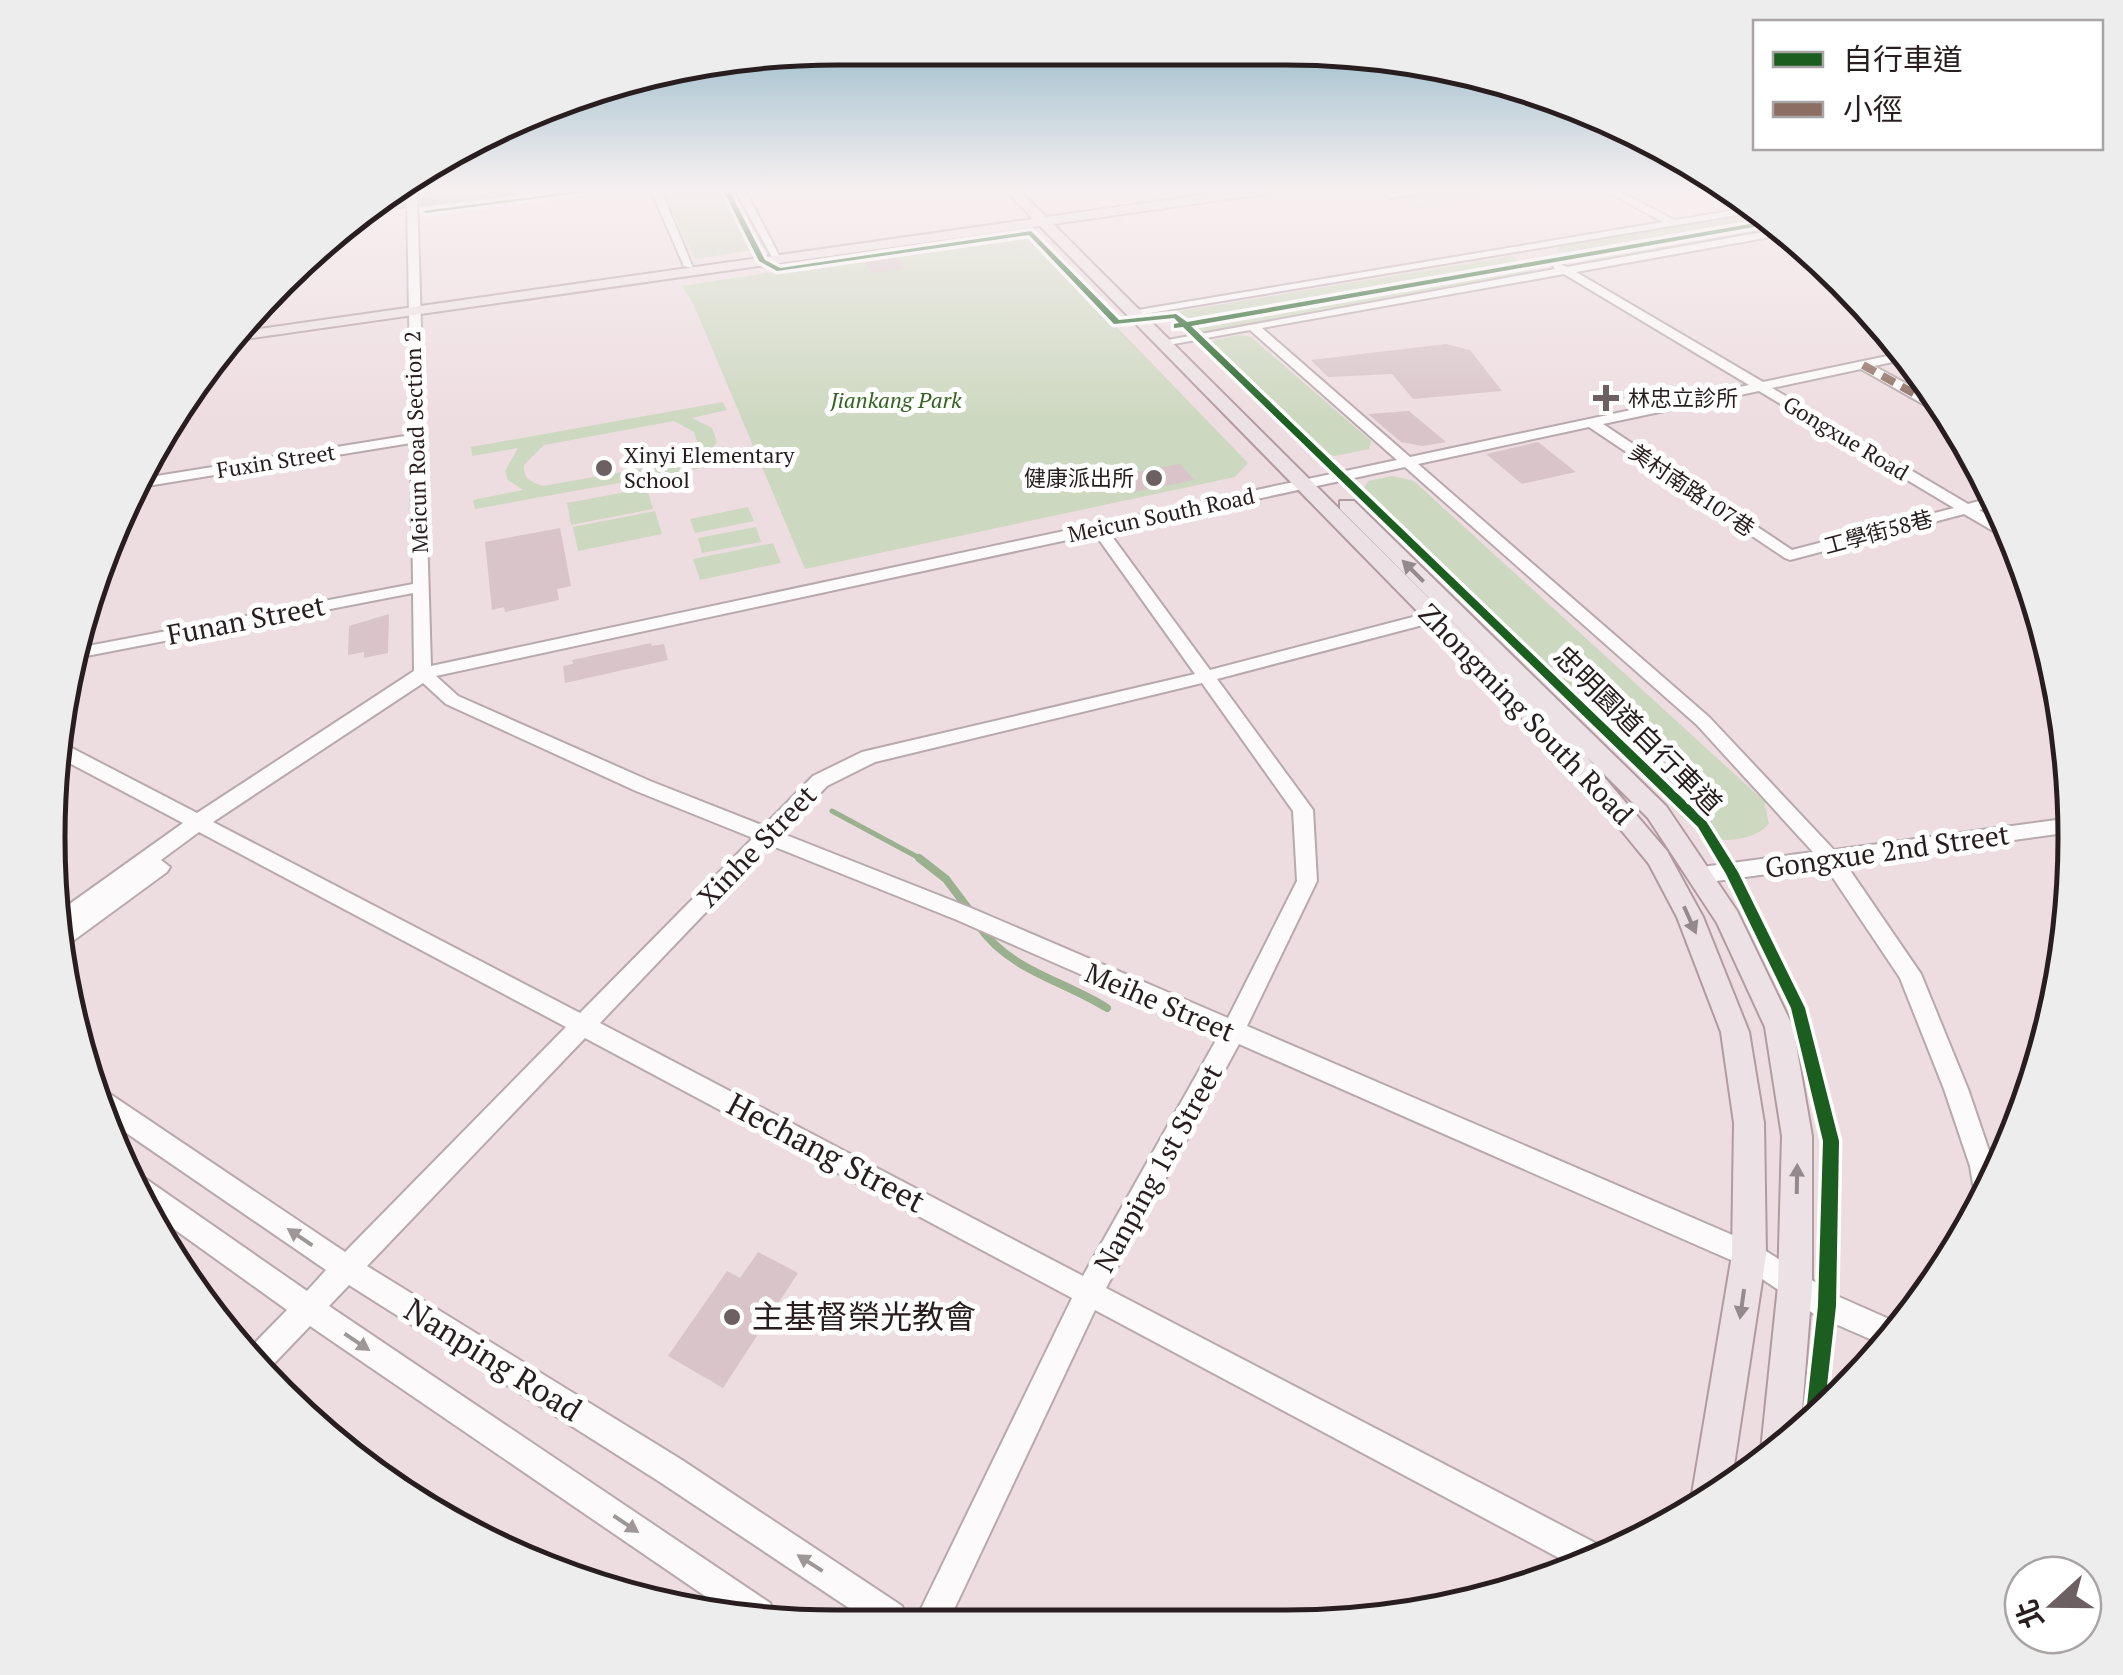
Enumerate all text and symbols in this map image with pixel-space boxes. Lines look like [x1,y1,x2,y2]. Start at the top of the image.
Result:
legend [1753,20,2103,150]
text: 自行車道 [1843,39,1963,79]
text: 小徑 [1843,89,1903,129]
street label: Meicun Road Section 2 [397,330,434,554]
place label: 林忠立診所 [1628,383,1738,412]
park label: Jiankang Park [829,385,962,414]
marker: 林忠立診所 [1593,385,1619,411]
street label: Gongxue Road [1778,389,1914,486]
street label: Fuxin Street [215,437,337,484]
street label: 美村南路107巷 [1624,437,1761,542]
place label: Xinyi Elementary School [624,440,795,494]
marker: Xinyi Elementary School [593,457,615,479]
place label: 健康派出所 [1024,463,1134,492]
marker: 健康派出所 [1143,467,1165,489]
street label: Meicun South Road [1065,481,1257,548]
street label: 工學街58巷 [1820,503,1935,560]
one-way arrow [1402,560,1426,583]
street label: Funan Street [164,586,329,653]
street label: Zhongming South Road [1411,595,1642,832]
street label: 忠明園道自行車道 [1546,637,1731,822]
street label: Xinhe Street [689,776,825,915]
street label: Gongxue 2nd Street [1762,815,2012,886]
one-way arrow [1682,905,1698,935]
street label: Meihe Street [1080,953,1241,1050]
street label: Nanping 1st Street [1085,1057,1230,1278]
street label: Hechang Street [720,1082,933,1222]
one-way arrow [1789,1162,1805,1194]
one-way arrow [286,1228,313,1247]
street label: Nanping Road [397,1288,590,1430]
one-way arrow [1733,1289,1749,1321]
place label: 主基督榮光教會 [752,1295,976,1337]
marker: 主基督榮光教會 [721,1306,743,1328]
one-way arrow [343,1332,370,1350]
one-way arrow [612,1514,639,1533]
one-way arrow [796,1554,823,1573]
north arrow [2003,1555,2103,1655]
text: 北 [2007,1594,2051,1634]

